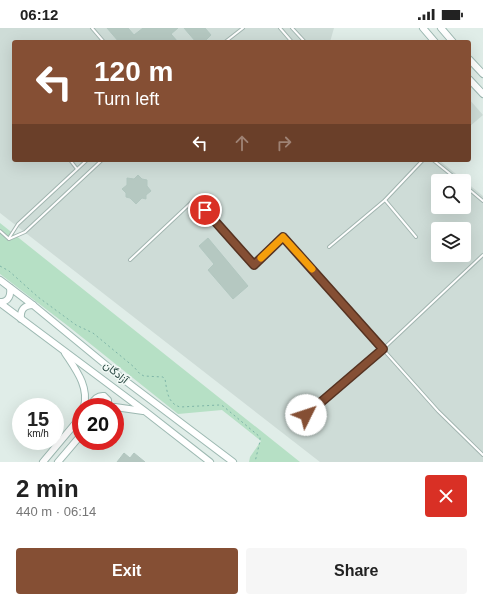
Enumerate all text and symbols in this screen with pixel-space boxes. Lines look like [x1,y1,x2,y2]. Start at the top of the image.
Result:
text: 06:12 [20,6,58,23]
icon: left [28,56,80,108]
text: 120 m [94,56,173,87]
text: Turn left [94,89,159,109]
icon: left [189,132,211,154]
icon: ahead [231,132,253,154]
icon: right [273,132,295,154]
map controls [431,174,471,262]
button: search [431,174,471,214]
pin [188,193,222,227]
icon: arrive [194,199,216,221]
button: layers [431,222,471,262]
street label: آزادگان [101,358,132,387]
position arrow [285,394,327,436]
speed limit sign: 20 [72,398,124,450]
text: 15 [27,408,49,430]
text: km/h [27,428,49,439]
text: 2 min [16,475,79,502]
button: close [425,475,467,517]
text: 440 m · 06:14 [16,504,96,519]
button: Exit [16,548,238,594]
button: Share [246,548,467,594]

